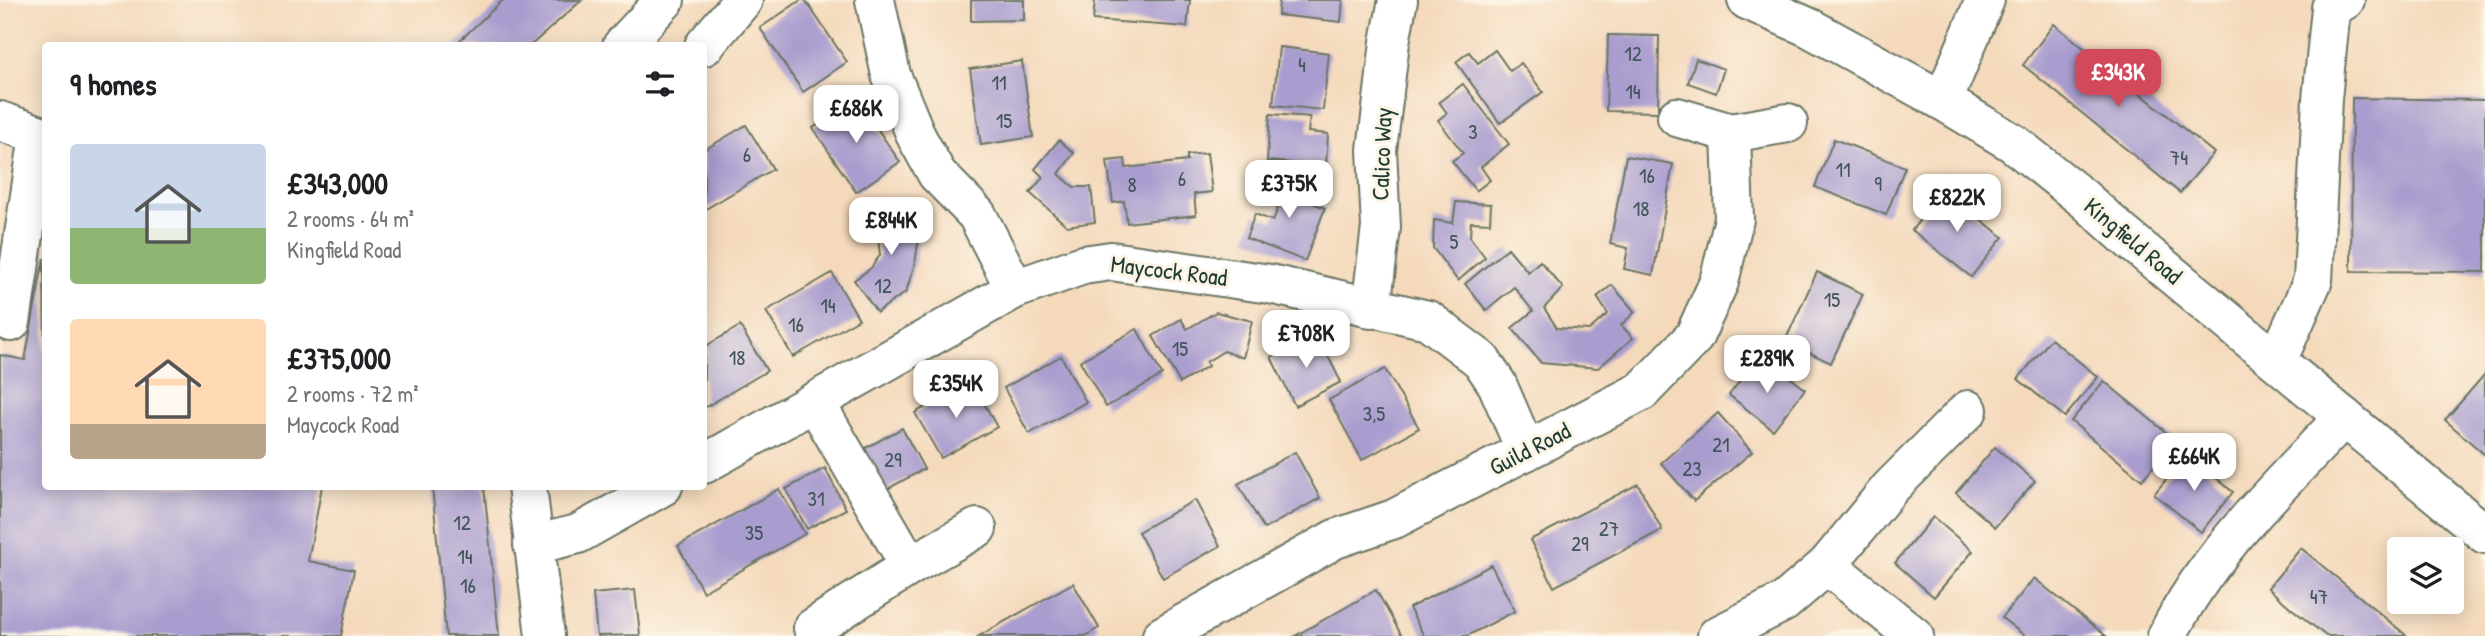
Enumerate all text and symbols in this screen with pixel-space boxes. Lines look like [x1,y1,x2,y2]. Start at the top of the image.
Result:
house number: 12 [1624,39,1642,68]
house number: 4 [1298,50,1306,79]
pin: £343K [2069,50,2167,109]
text: £343K [2091,56,2145,87]
text: 9 homes [70,64,157,104]
icon: filters [641,65,679,103]
house number: 11 [991,68,1007,97]
house number: 14 [1625,77,1641,106]
pin: £686K [807,86,905,145]
text: £686K [830,92,883,123]
house number: 15 [996,106,1012,135]
street label: Calico Way [1363,107,1399,201]
house number: 3 [1468,117,1478,146]
house number: 6 [743,140,751,169]
house number: 74 [2170,143,2188,172]
house number: 11 [1835,155,1851,184]
pin: £375K [1240,160,1338,220]
house number: 16 [1639,161,1655,190]
text: £343,000 [287,163,388,203]
house number: 6 [1178,164,1186,193]
text: £375K [1261,167,1317,198]
house number: 9 [1874,169,1882,198]
house number: 8 [1127,170,1137,199]
icon: home [126,172,210,256]
pin: £822K [1908,174,2006,234]
text: £822K [1929,181,1985,212]
street label: Kingfield Road [2078,190,2190,291]
house number: 18 [1633,194,1649,223]
pin: £844K [842,198,940,257]
text: 2 rooms · 64 m² [287,203,414,234]
text: £844K [865,204,917,235]
house number: 5 [1450,227,1459,256]
text: Kingfield Road [287,234,401,265]
street label: Maycock Road [1109,247,1229,293]
house number: 12 [874,271,892,300]
house number: 15 [1824,285,1840,314]
house number: 14 [820,291,836,320]
house number: 16 [788,310,804,339]
pin: £708K [1257,310,1355,370]
text: £708K [1278,317,1334,348]
house number: 15 [1172,334,1188,363]
pin: £289K [1718,336,1816,395]
text: £375,000 [287,338,391,378]
text: £289K [1740,342,1794,373]
house number: 18 [729,343,745,372]
icon: home [126,347,210,431]
pin: £354K [907,360,1005,420]
text: £354K [929,367,983,398]
text: 2 rooms · 72 m² [287,378,419,409]
house number: 3,5 [1363,399,1385,428]
text: Maycock Road [287,409,399,440]
street label: Guild Road [1483,414,1576,482]
house number: 21 [1712,430,1730,459]
pin: £664K [2145,434,2243,493]
text: £664K [2168,440,2220,471]
house number: 29 [884,445,902,474]
house number: 23 [1682,454,1702,483]
house number: 31 [807,484,825,513]
house number: 12 [453,508,471,537]
house number: 27 [1599,514,1619,543]
house number: 35 [745,518,763,547]
house number: 29 [1571,529,1589,558]
map controls [2387,537,2464,614]
button: layers [2387,537,2464,614]
house number: 14 [457,542,473,571]
house number: 16 [460,571,476,600]
house number: 47 [2310,582,2328,611]

